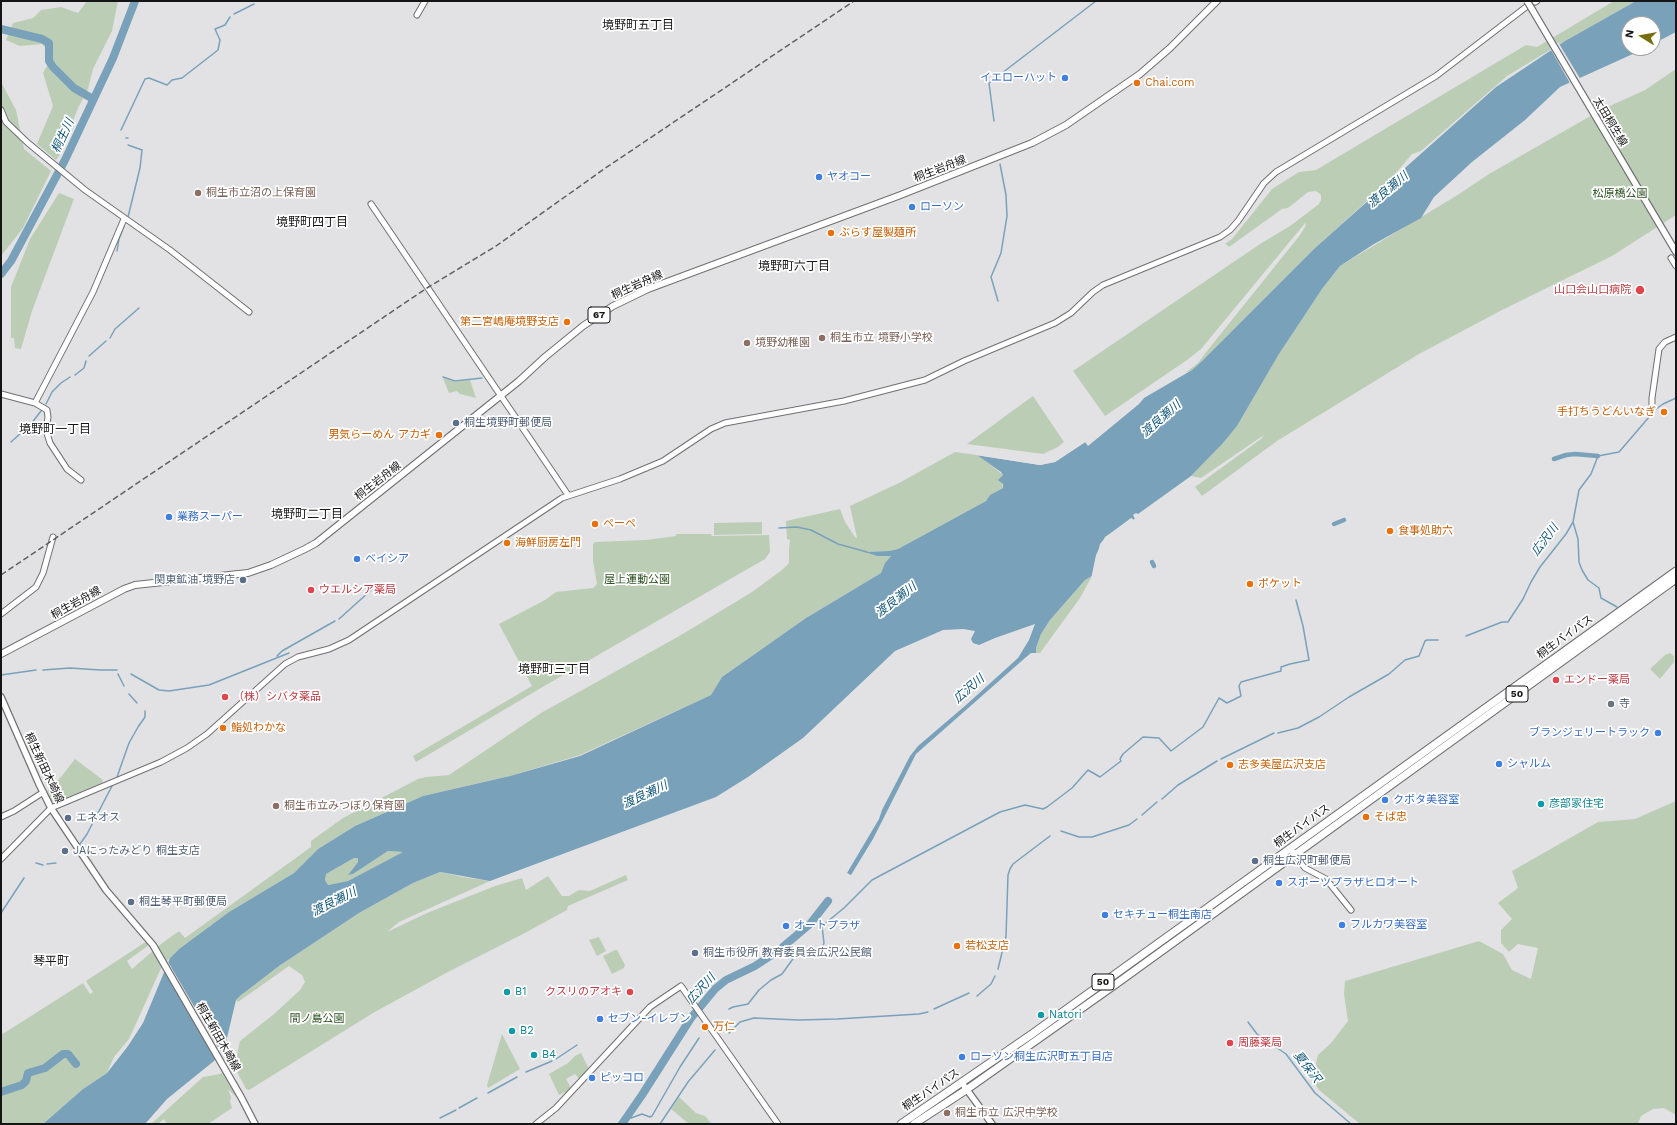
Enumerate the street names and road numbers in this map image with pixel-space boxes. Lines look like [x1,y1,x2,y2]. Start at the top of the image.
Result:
street label: 太田桐生線 [1590,95,1630,149]
street label: 桐生岩舟線 [912,153,968,185]
street label: 桐生岩舟線 [609,268,665,302]
road number: 67 [588,307,610,323]
street label: 桐生岩舟線 [352,459,404,503]
street label: 桐生岩舟線 [49,584,103,622]
street label: 桐生バイパス [1534,612,1596,662]
road number: 50 [1506,686,1528,702]
street label: 桐生新田木崎線 [22,730,66,806]
street label: 桐生バイパス [1271,801,1333,851]
road number: 50 [1092,974,1114,990]
street label: 桐生新田木崎線 [193,1000,243,1074]
street label: 桐生バイパス [900,1066,962,1114]

